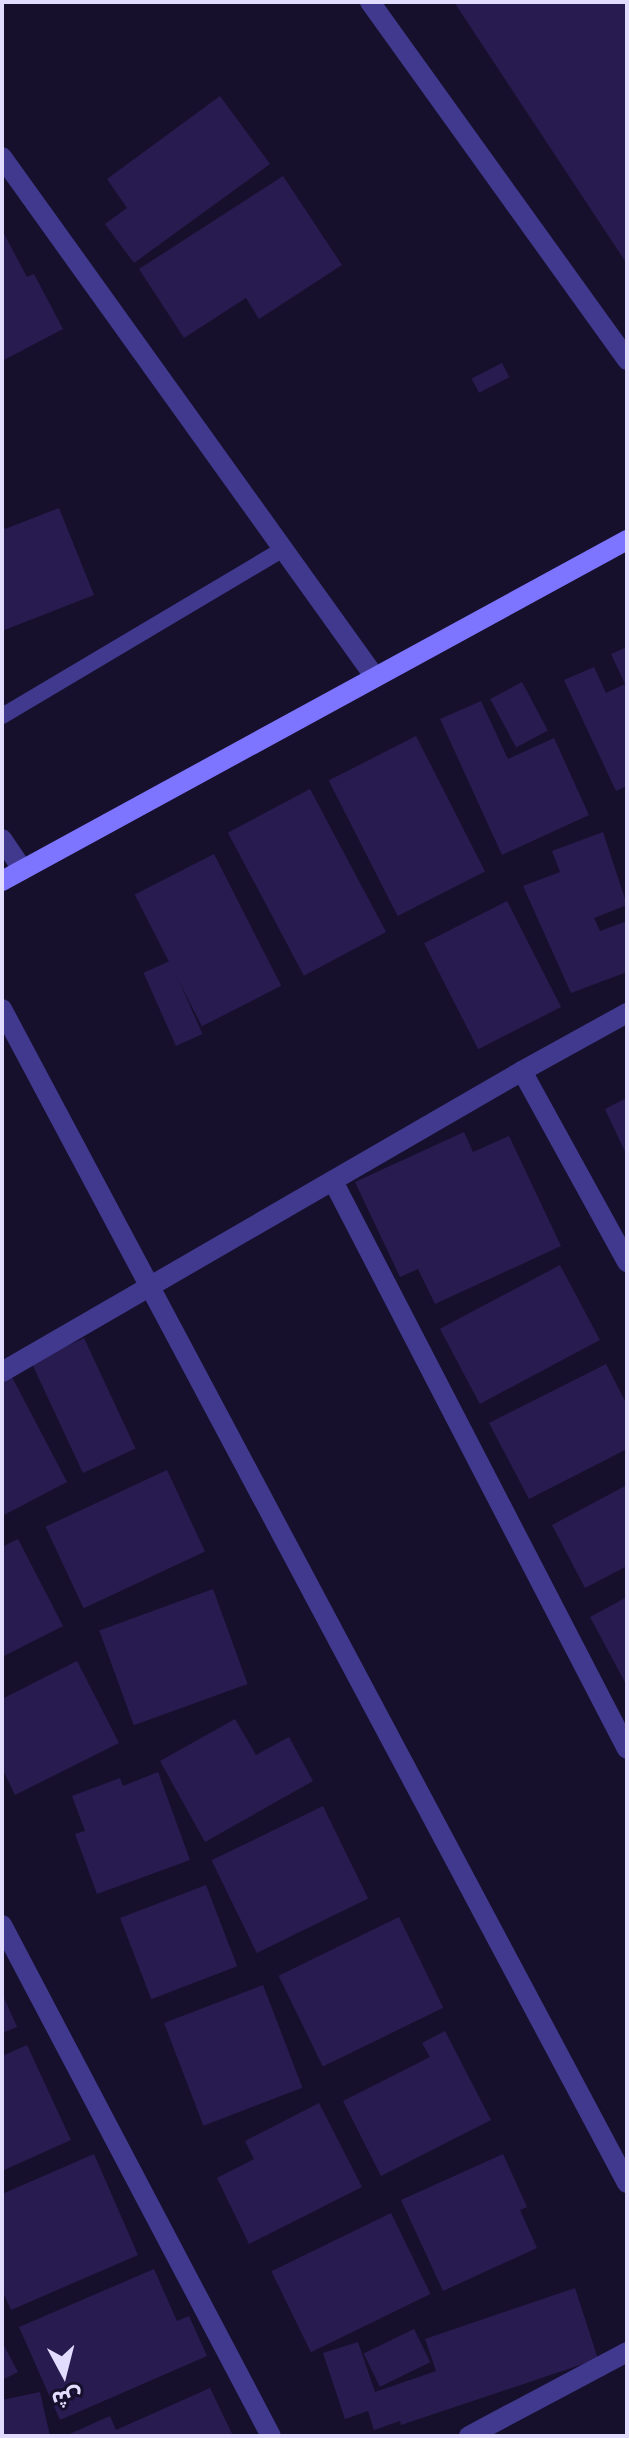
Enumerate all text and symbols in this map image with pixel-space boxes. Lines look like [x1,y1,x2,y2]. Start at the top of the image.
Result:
north arrow [24,2334,104,2414]
text: ش [50,2381,84,2416]

